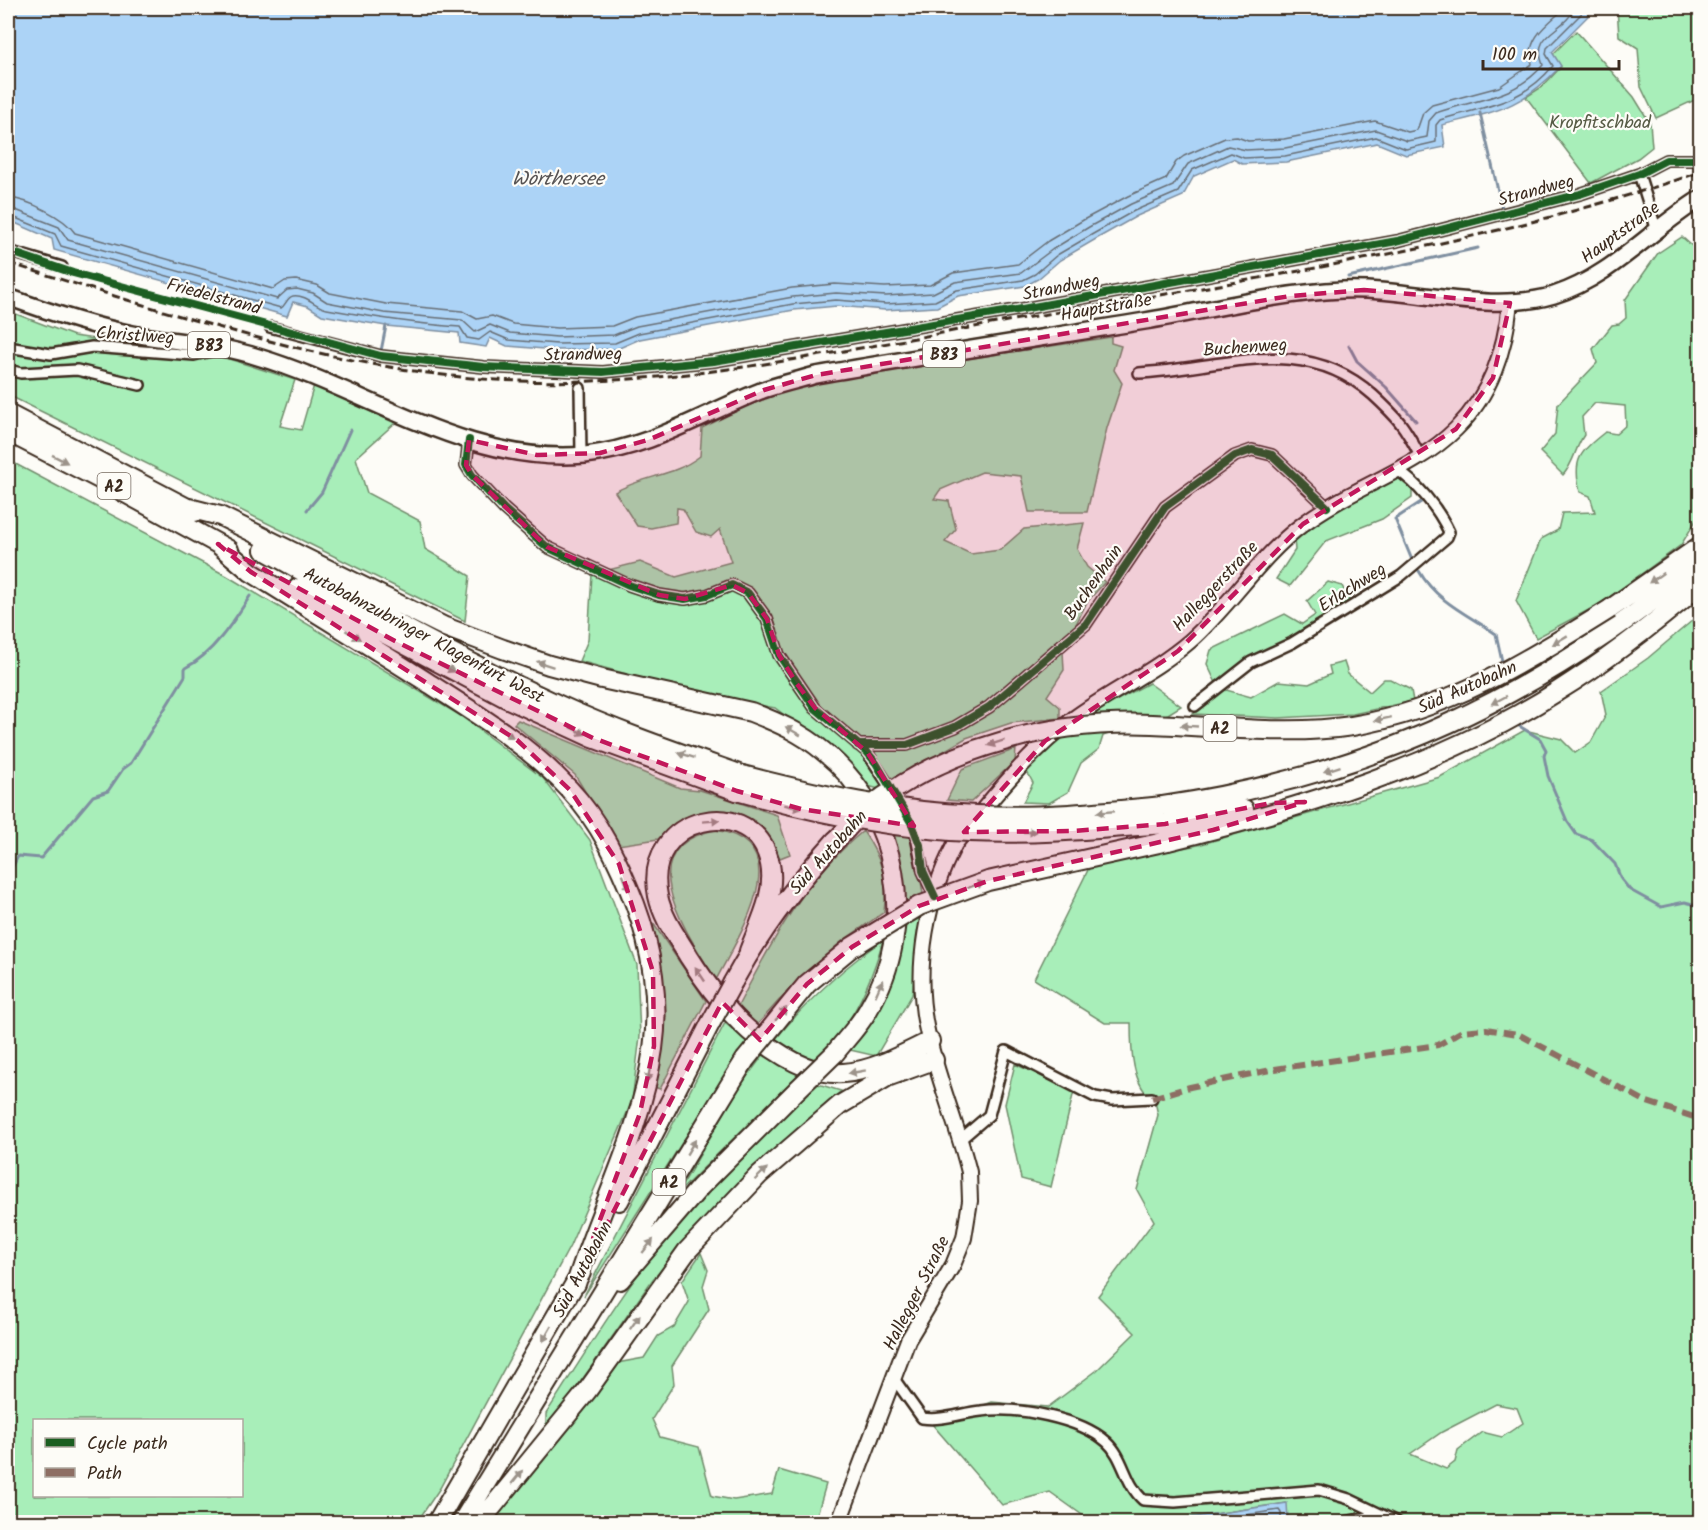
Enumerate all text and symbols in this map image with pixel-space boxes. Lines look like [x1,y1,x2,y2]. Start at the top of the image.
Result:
scale bar [1483,33,1620,71]
text: 100 m [1492,41,1537,70]
park label: Kropfitschbad [1549,109,1652,138]
water label: Wörthersee [512,164,606,196]
street label: Strandweg [1495,167,1578,216]
street label: Hauptstraße [1575,194,1667,272]
street label: Strandweg [1020,267,1102,310]
street label: Friedelstrand [163,271,265,324]
street label: Hauptstraße [1058,286,1154,331]
street label: Christlweg [95,319,175,354]
street label: Buchenweg [1202,331,1288,366]
road number: B83 [188,332,230,358]
street label: Strandweg [544,340,622,371]
road number: B83 [923,341,965,367]
one-way arrow [51,454,68,464]
road number: A2 [98,473,130,499]
street label: Halleggerstraße [1166,535,1266,639]
street label: Buchenhain [1057,539,1131,627]
street label: Erlachweg [1313,556,1393,621]
street label: Autobahnzubringer Klagenfurt West [297,560,550,713]
one-way arrow [1648,572,1664,584]
one-way arrow [345,630,362,641]
one-way arrow [1552,635,1568,646]
street label: Süd Autobahn [1413,654,1522,723]
one-way arrow [536,658,554,668]
one-way arrow [439,663,456,673]
one-way arrow [1490,695,1507,705]
road number: A2 [1204,715,1236,741]
one-way arrow [1374,715,1392,725]
one-way arrow [1180,721,1199,730]
one-way arrow [570,726,587,735]
one-way arrow [784,726,801,736]
one-way arrow [498,727,514,738]
one-way arrow [987,739,1005,748]
one-way arrow [677,750,695,760]
one-way arrow [1323,765,1341,774]
one-way arrow [784,802,802,812]
street label: Süd Autobahn [783,804,875,902]
one-way arrow [1095,807,1114,817]
one-way arrow [702,816,721,826]
one-way arrow [1019,827,1038,837]
one-way arrow [622,874,632,892]
one-way arrow [967,880,985,890]
one-way arrow [695,966,706,982]
one-way arrow [874,978,884,996]
one-way arrow [774,1007,787,1022]
one-way arrow [644,1064,653,1083]
one-way arrow [847,1067,866,1076]
one-way arrow [685,1139,696,1155]
one-way arrow [753,1167,768,1181]
road number: A2 [652,1169,686,1195]
street label: Süd Autobahn [546,1216,621,1323]
street label: Hallegger Straße [876,1231,959,1356]
one-way arrow [642,1238,655,1254]
one-way arrow [629,1315,641,1331]
one-way arrow [542,1326,552,1343]
legend [33,1419,243,1497]
text: Cycle path [87,1430,168,1459]
text: Path [87,1460,122,1489]
one-way arrow [510,1469,523,1485]

